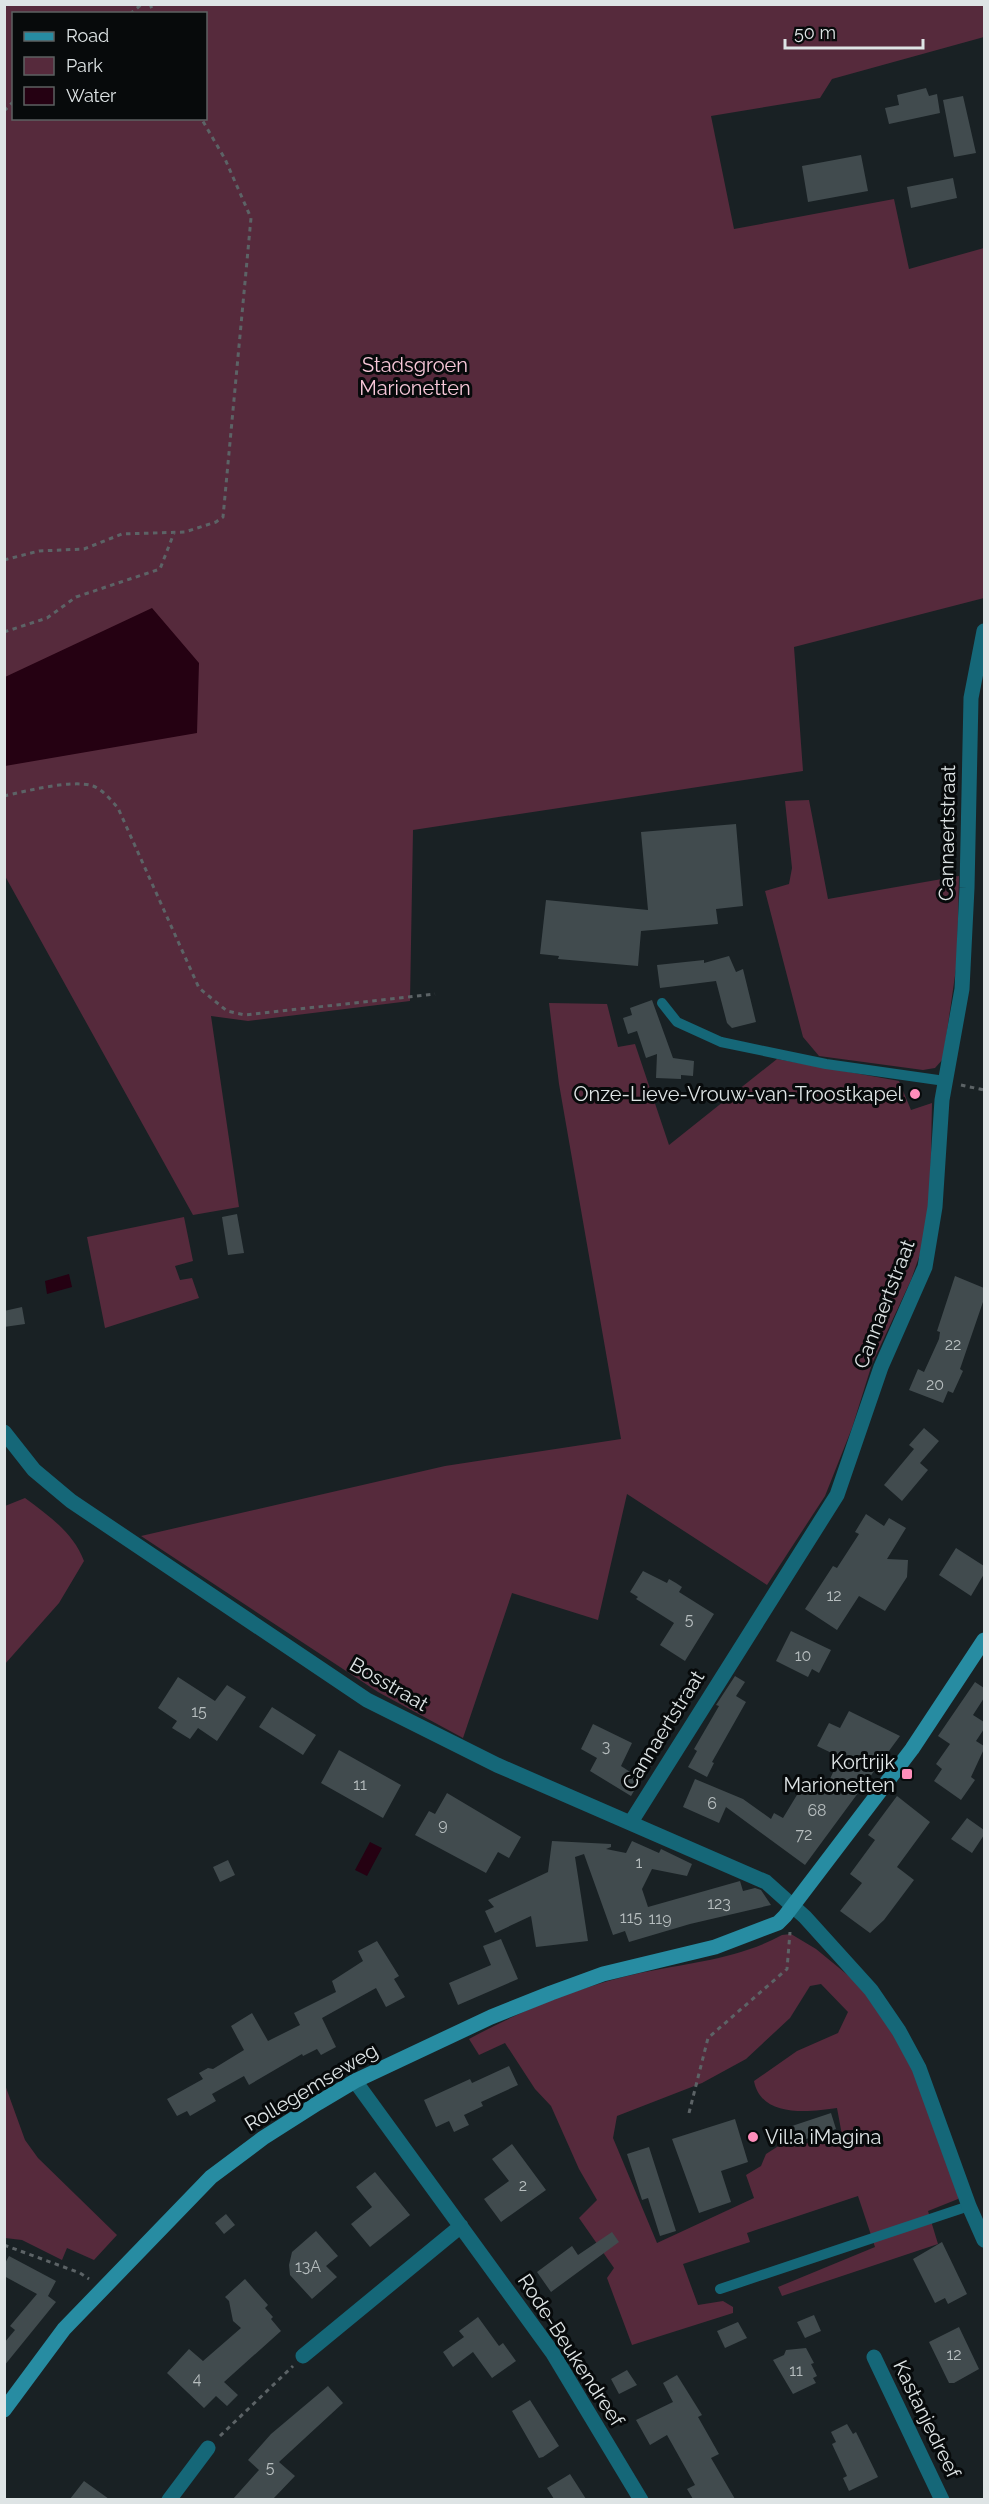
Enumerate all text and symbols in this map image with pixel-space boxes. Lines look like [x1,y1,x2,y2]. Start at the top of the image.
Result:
legend [12,12,207,120]
scale bar [785,12,923,50]
text: 50 m [794,22,836,43]
text: Road [66,25,109,46]
text: Park [66,55,103,76]
text: Water [66,85,117,106]
park label: Stadsgroen Marionetten [359,353,471,400]
street label: Cannaertstraat [934,764,960,901]
place label: Onze-Lieve-Vrouw-van-Troostkapel [574,1082,904,1106]
marker: Onze-Lieve-Vrouw-van-Troostkapel [908,1087,922,1101]
street label: Cannaertstraat [848,1236,920,1372]
house number: 22 [945,1335,961,1354]
house number: 20 [926,1375,944,1394]
house number: 12 [826,1586,842,1605]
house number: 5 [685,1610,694,1629]
house number: 10 [795,1646,811,1665]
street label: Bosstraat [345,1652,433,1716]
street label: Cannaertstraat [617,1666,709,1794]
house number: 15 [191,1702,207,1721]
house number: 3 [602,1737,610,1756]
place label: Kortrijk Marionetten [783,1750,895,1797]
marker: Kortrijk Marionetten [900,1767,914,1781]
house number: 11 [353,1775,367,1794]
house number: 6 [707,1794,717,1813]
house number: 68 [807,1801,827,1820]
house number: 9 [438,1815,448,1834]
house number: 72 [796,1825,812,1844]
house number: 1 [636,1853,643,1872]
house number: 123 [707,1894,731,1913]
house number: 115 [620,1908,642,1927]
house number: 119 [648,1909,672,1928]
street label: Rollegemseweg [240,2038,382,2136]
place label: Vil!a iMagina [765,2125,881,2149]
marker: Vil!a iMagina [746,2130,760,2144]
house number: 2 [519,2176,527,2195]
house number: 13A [295,2257,321,2276]
street label: Rode-Beukendreef [513,2269,630,2432]
house number: 12 [946,2345,962,2364]
street label: Kastanjedreef [888,2356,966,2483]
house number: 11 [789,2361,803,2380]
house number: 4 [193,2369,202,2388]
house number: 5 [266,2458,275,2477]

